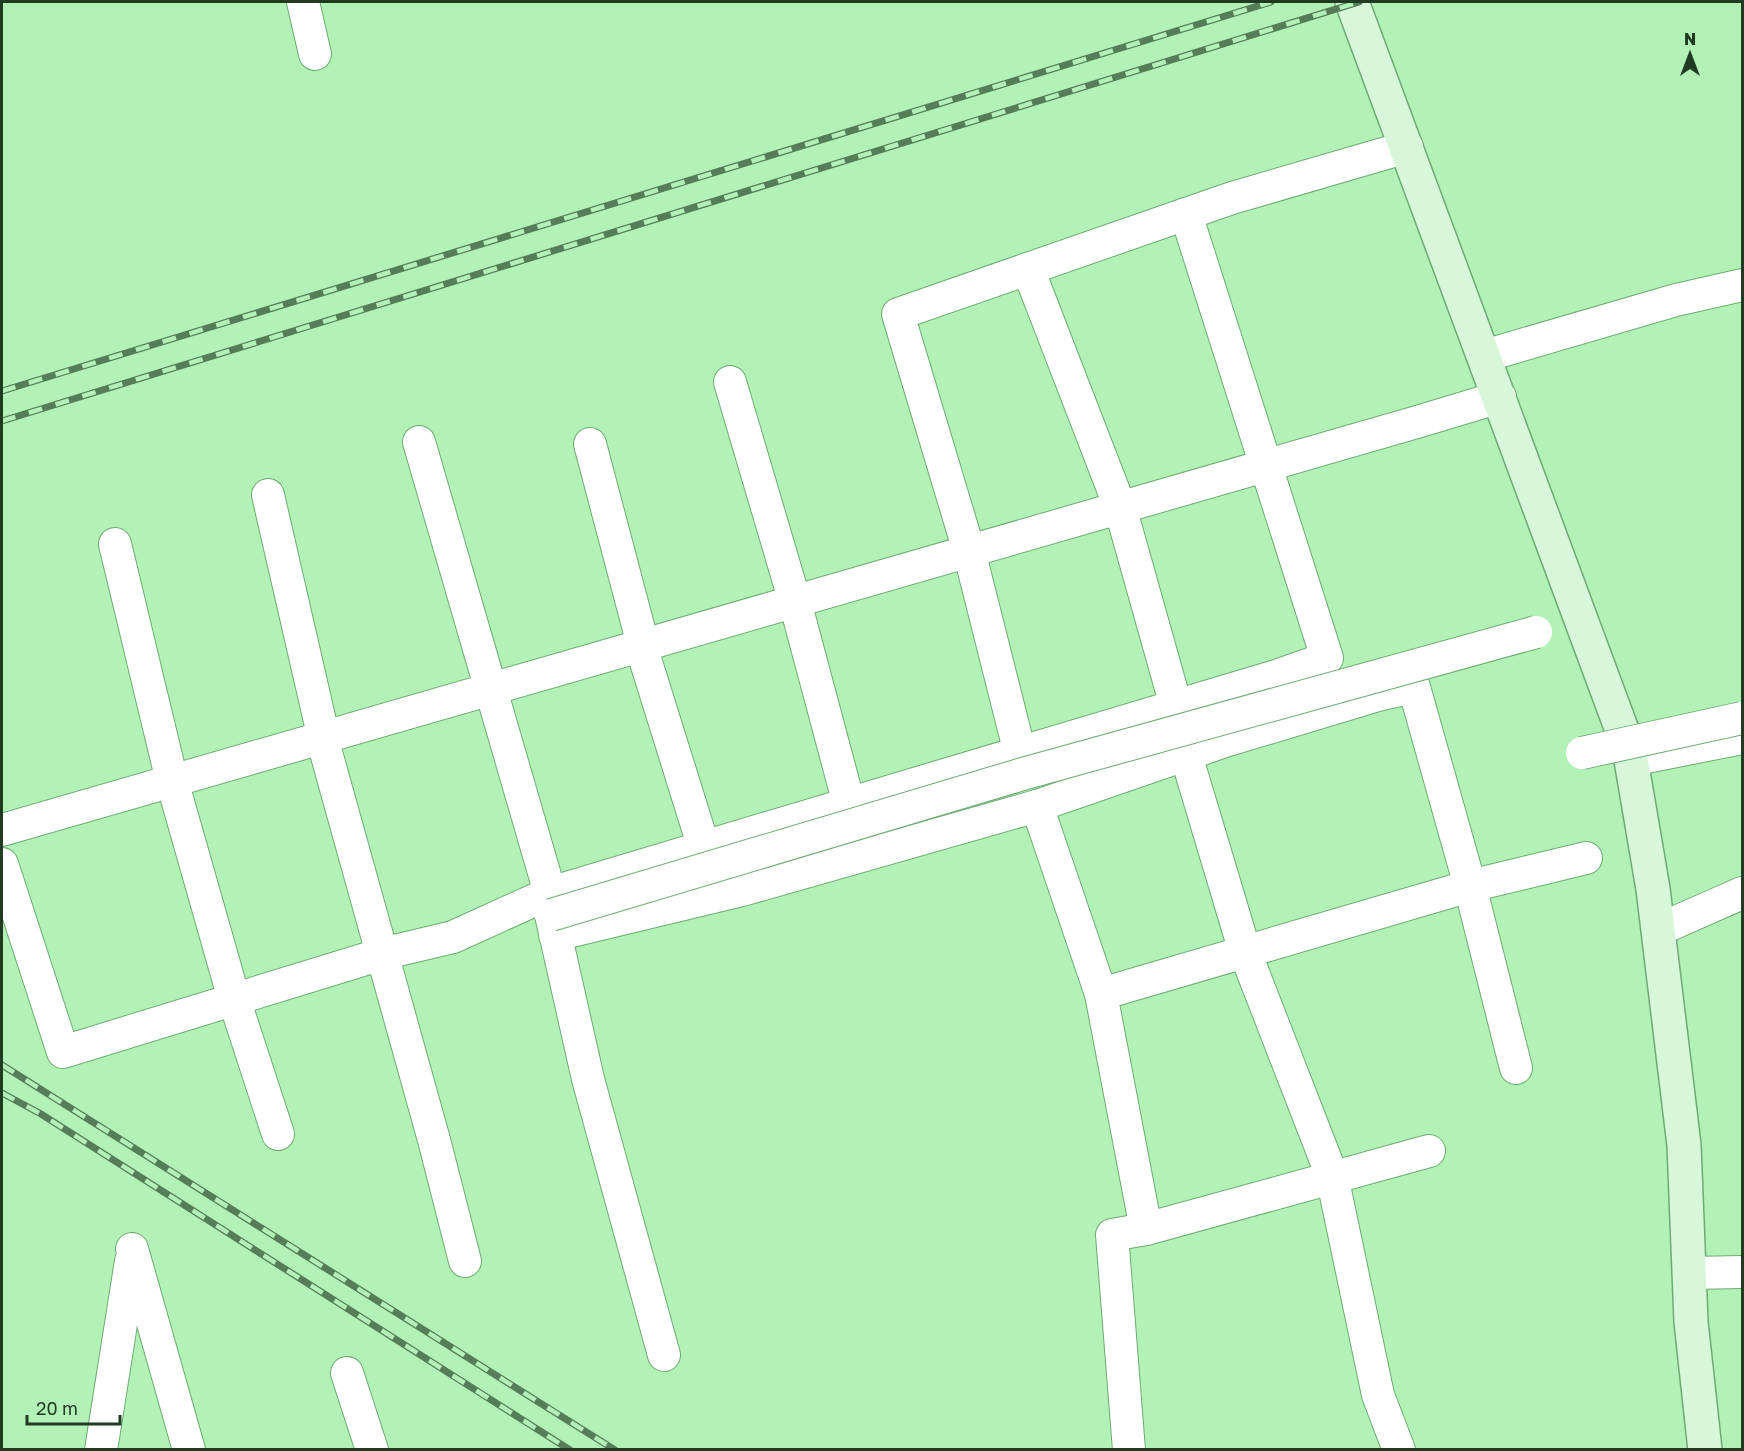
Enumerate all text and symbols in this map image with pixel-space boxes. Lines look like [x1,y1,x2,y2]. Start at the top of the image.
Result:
north arrow [1660,24,1720,84]
text: N [1684,29,1696,49]
scale bar [27,1388,120,1426]
text: 20 m [36,1397,78,1419]

